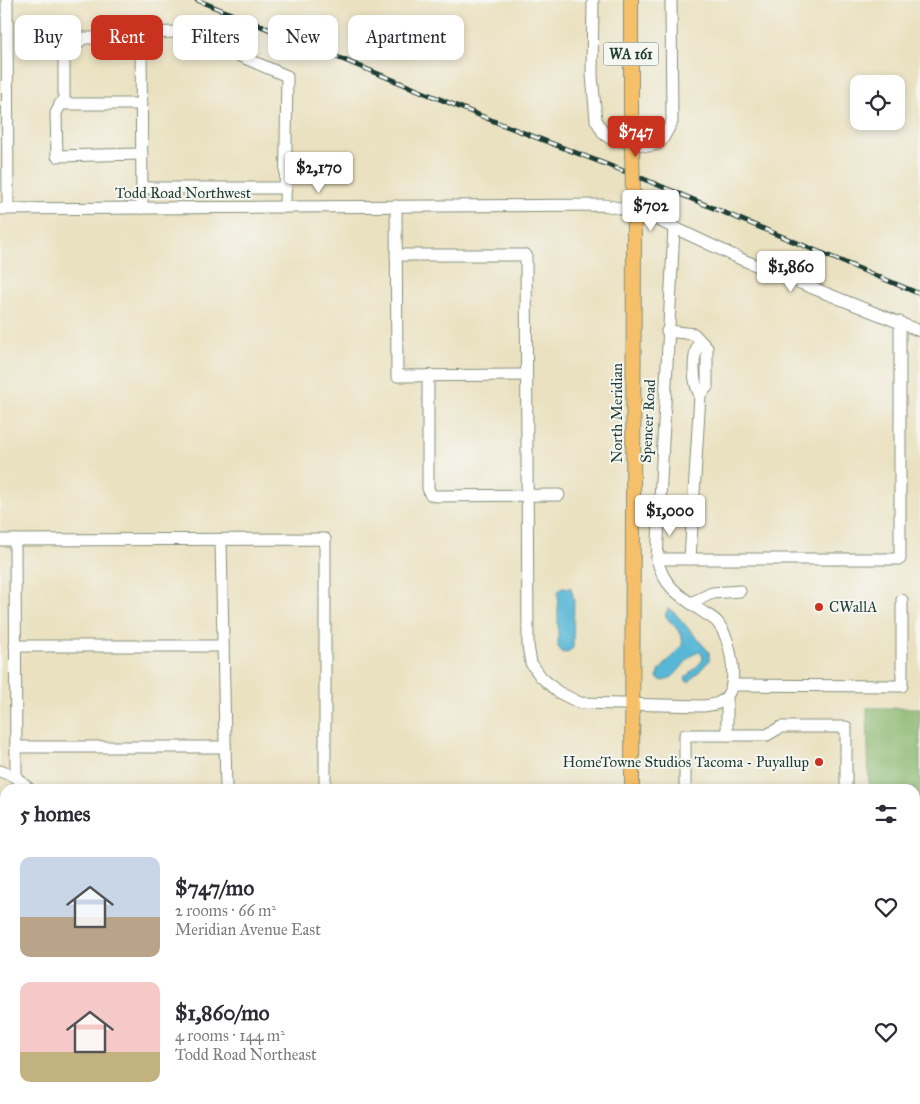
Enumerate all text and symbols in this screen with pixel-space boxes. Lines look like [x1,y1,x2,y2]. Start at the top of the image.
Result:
chip: Buy [15,15,81,60]
chip: Rent [91,15,163,60]
chip: Filters [173,15,258,60]
chip: New [268,15,338,60]
chip: Apartment [348,15,464,60]
road number: WA 161 [604,42,658,66]
map controls [850,75,905,130]
button: locate [850,75,905,130]
pin: $747 [606,116,666,158]
text: $747 [619,122,653,141]
pin: $2,170 [278,152,360,194]
text: $2,170 [296,158,342,177]
street label: Todd Road Northwest [115,184,252,202]
pin: $702 [621,190,681,232]
text: $702 [633,196,669,215]
pin: $1,860 [750,250,832,293]
text: $1,860 [768,257,814,276]
street label: North Meridian [608,363,626,463]
street label: Spencer Road [637,378,659,463]
pin: $1,000 [629,494,711,537]
text: $1,000 [646,501,694,520]
place label: CWallA [829,598,877,616]
marker: CWallA [813,601,825,613]
place label: HomeTowne Studios Tacoma - Puyallup [562,753,809,771]
marker: HomeTowne Studios Tacoma - Puyallup [813,756,825,768]
icon: filters [872,800,900,828]
text: 5 homes [20,801,91,827]
text: $747/mo [175,875,254,901]
icon: home [60,877,120,937]
icon: heart [872,893,900,921]
text: 2 rooms · 66 m² [175,901,276,920]
text: Meridian Avenue East [175,920,321,939]
text: $1,860/mo [175,1000,269,1026]
icon: home [60,1002,120,1062]
icon: heart [872,1018,900,1046]
text: 4 rooms · 144 m² [175,1026,285,1045]
text: Todd Road Northeast [175,1045,317,1064]

